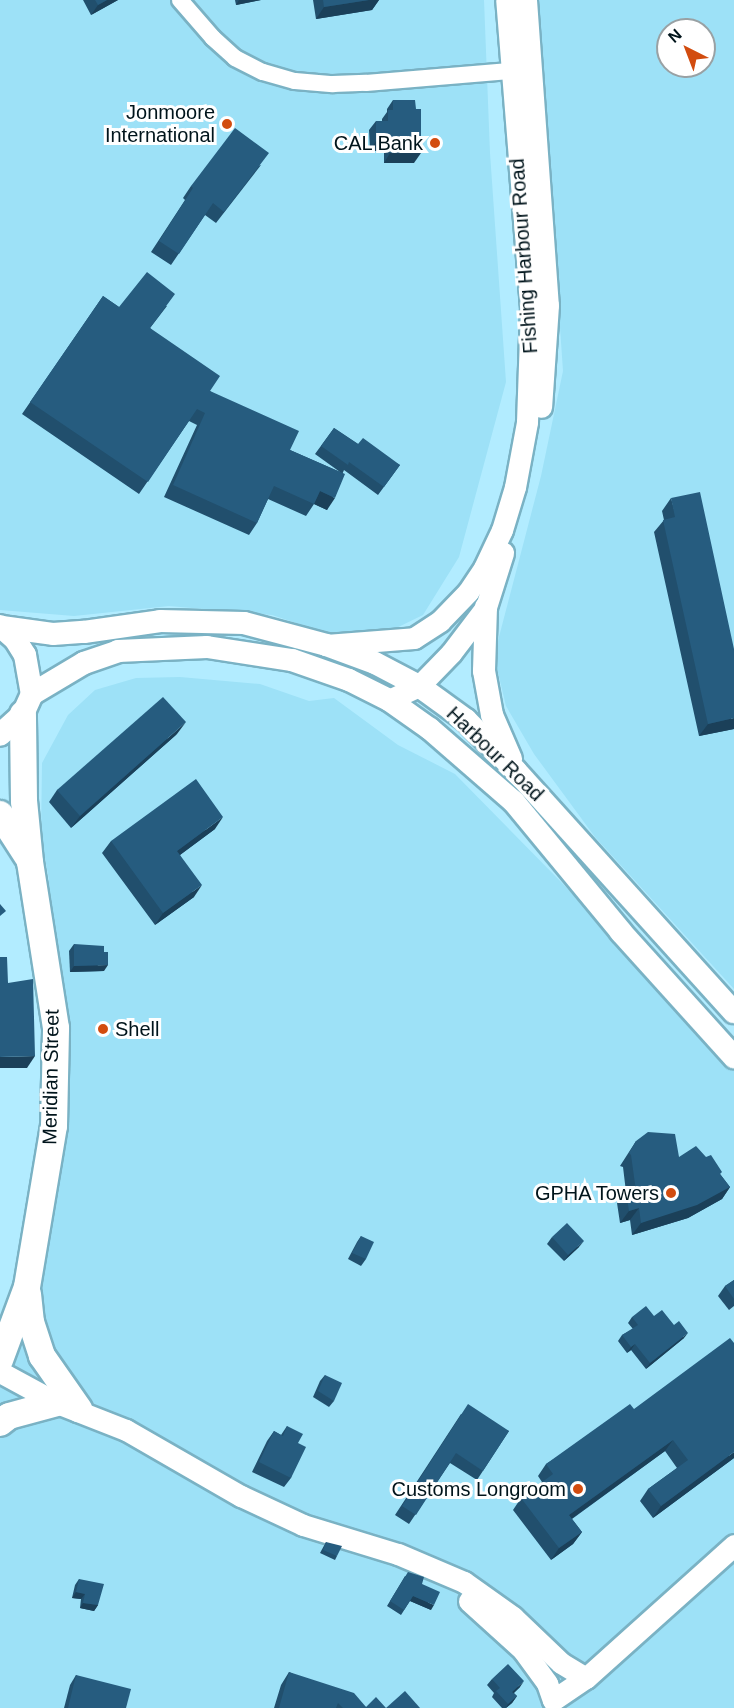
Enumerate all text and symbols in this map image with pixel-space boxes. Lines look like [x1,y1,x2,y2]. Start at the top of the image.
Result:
north arrow [656,18,716,78]
text: N [665,26,685,46]
place label: Jonmoore International [105,100,215,147]
marker: Jonmoore International [220,117,234,131]
place label: CAL Bank [333,131,423,155]
marker: CAL Bank [428,136,442,150]
street label: Fishing Harbour Road [505,158,543,354]
street label: Harbour Road [441,702,549,806]
street label: Meridian Street [38,1009,64,1145]
place label: Shell [115,1017,159,1041]
marker: Shell [96,1022,110,1036]
place label: GPHA Towers [533,1181,659,1205]
marker: GPHA Towers [664,1186,678,1200]
place label: Customs Longroom [391,1477,566,1501]
marker: Customs Longroom [571,1482,585,1496]

